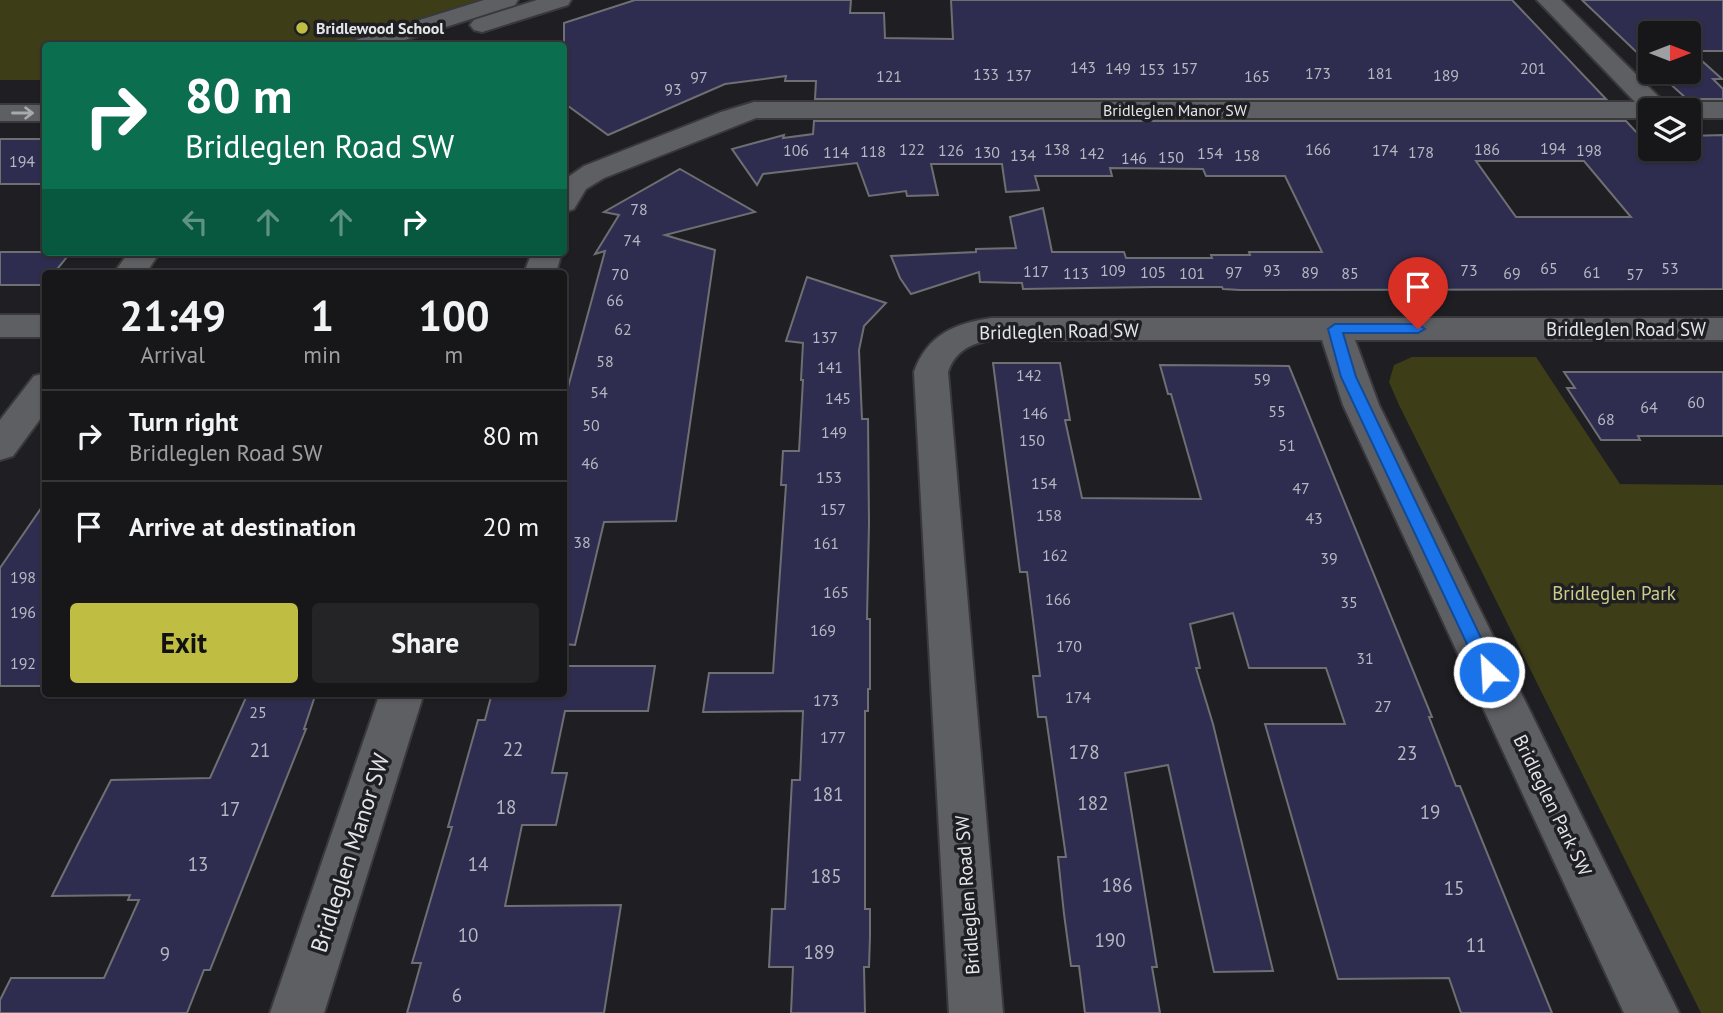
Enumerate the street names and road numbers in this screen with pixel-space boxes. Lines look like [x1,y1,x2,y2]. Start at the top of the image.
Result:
street label: Bridleglen Manor SW [1103,100,1248,120]
street label: Bridleglen Road SW [1546,317,1706,341]
street label: Bridleglen Road SW [979,318,1139,344]
street label: Bridleglen Park SW [1508,731,1598,880]
street label: Bridleglen Manor SW [304,750,395,956]
street label: Bridleglen Road SW [949,814,985,976]

